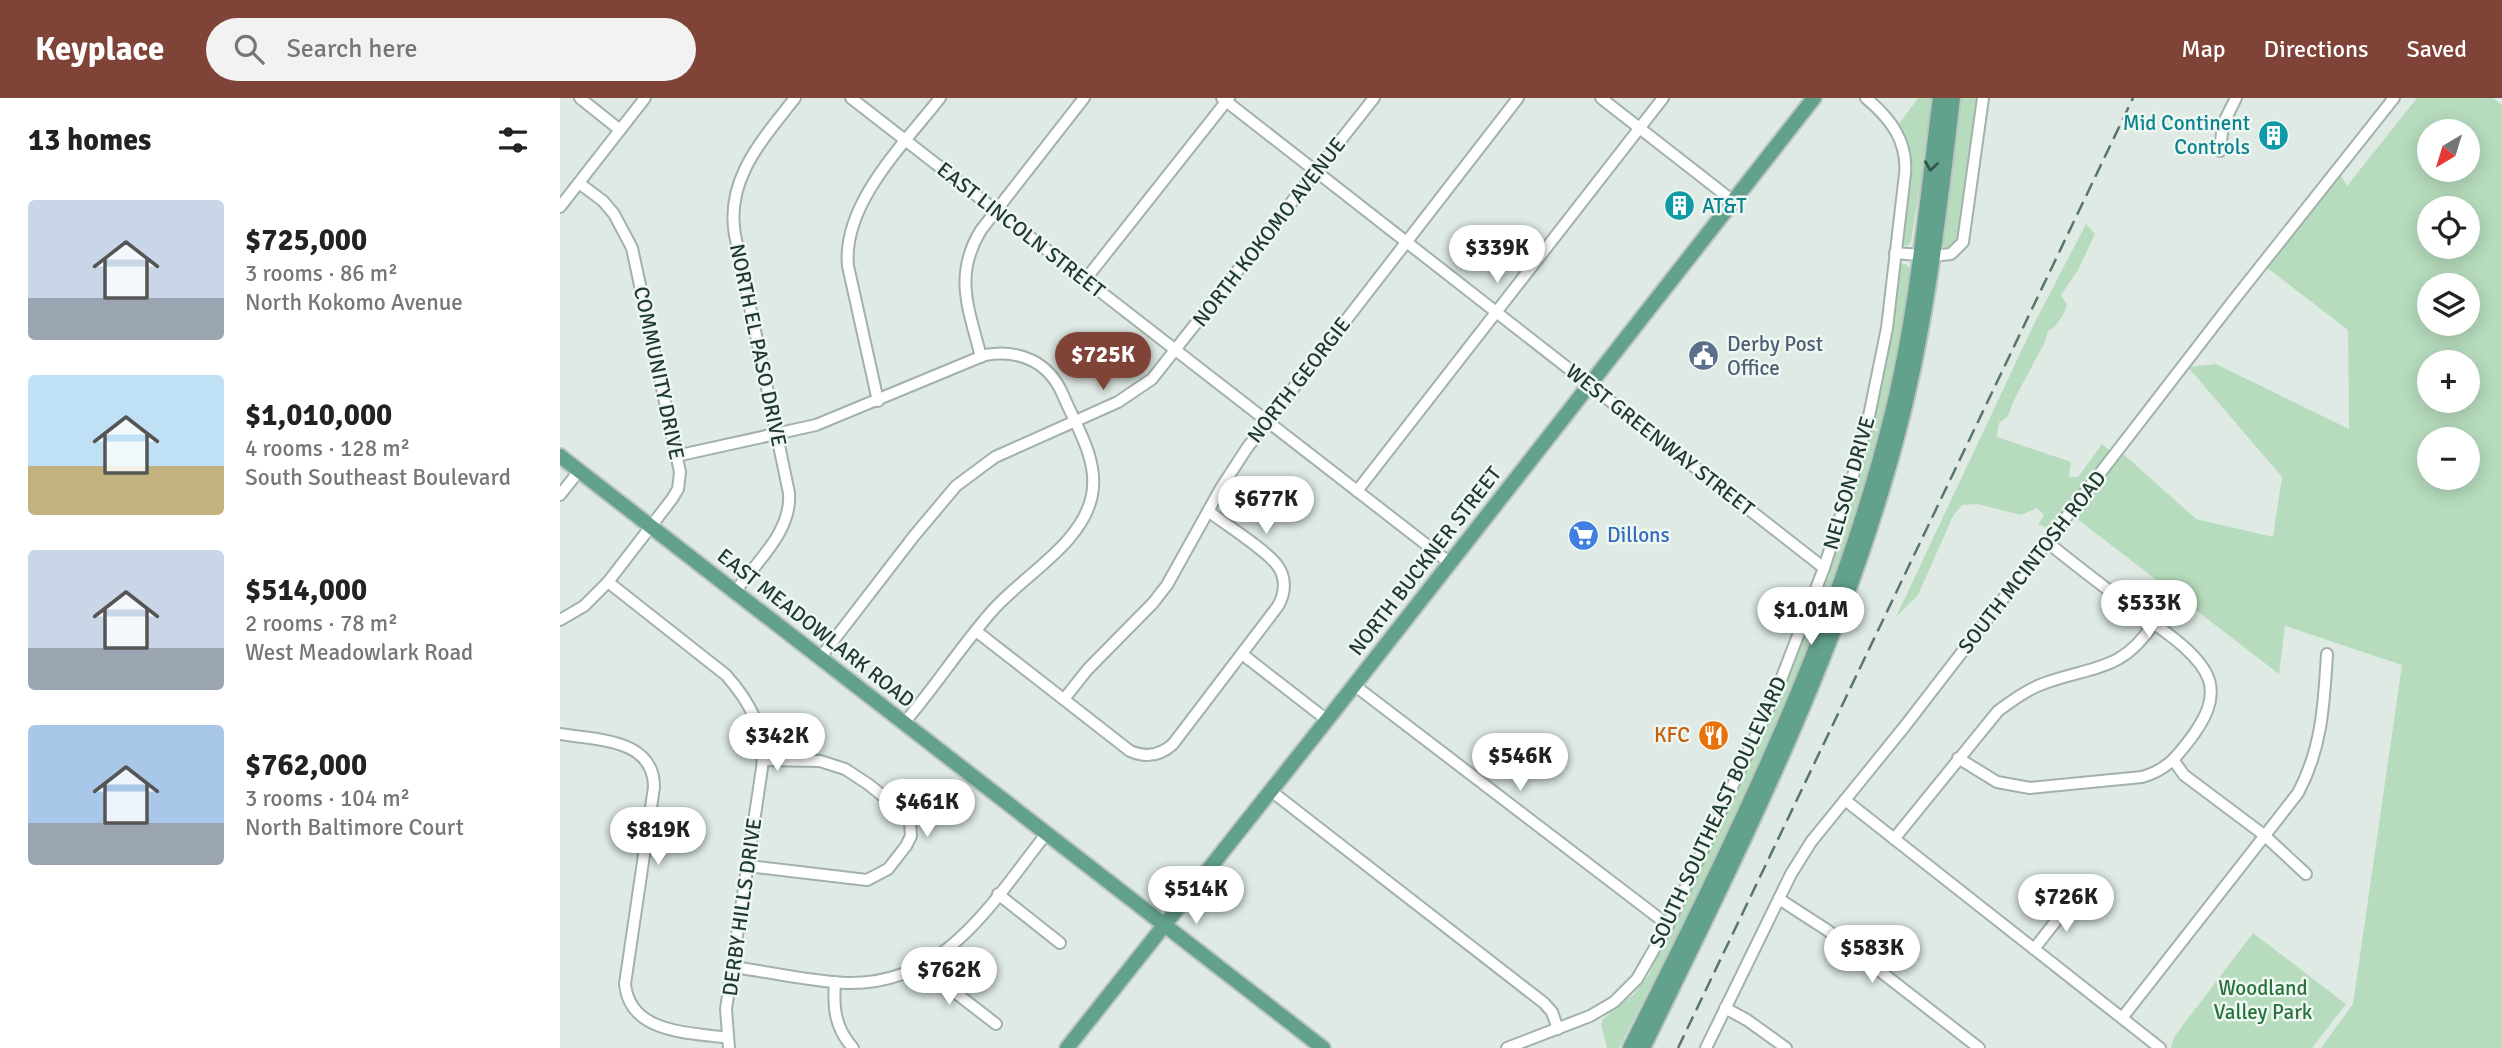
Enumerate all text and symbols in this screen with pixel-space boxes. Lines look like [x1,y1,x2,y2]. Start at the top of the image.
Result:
search box [206,18,696,81]
text: Keyplace [35,29,164,70]
icon: search [230,30,268,68]
text: Search here [286,33,418,65]
text: Map [2181,34,2226,64]
text: Directions [2264,34,2369,64]
text: Saved [2407,34,2467,64]
place label: Mid Continent Controls [2123,110,2250,160]
building icon: Mid Continent Controls [2256,118,2290,152]
north arrow [2417,119,2480,182]
map controls [2417,119,2480,490]
icon: filters [494,121,532,159]
text: 13 homes [28,122,151,159]
street label: NORTH KOKOMO AVENUE [1187,132,1351,332]
street label: EAST LINCOLN STREET [932,156,1111,304]
one-way arrow [1924,160,1939,171]
building icon: AT&T [1662,189,1696,223]
place label: AT&T [1702,193,1747,219]
button: locate [2417,196,2480,259]
text: $725,000 [245,222,367,259]
pin: $339K [1448,226,1546,285]
icon: home [84,228,168,312]
text: $339K [1465,233,1529,262]
street label: NORTH EL PASO DRIVE [724,241,792,449]
text: 3 rooms · 86 m² [245,259,398,288]
button: layers [2417,273,2480,336]
street label: COMMUNITY DRIVE [628,284,690,462]
text: North Kokomo Avenue [245,288,463,317]
street label: NORTH GEORGIE [1242,312,1356,448]
place label: Derby Post Office [1727,331,1823,381]
pin: $725K [1054,332,1152,392]
public building icon: Derby Post Office [1687,339,1721,373]
text: $725K [1071,340,1135,369]
button: + [2417,350,2480,413]
street label: WEST GREENWAY STREET [1560,358,1760,522]
text: $1,010,000 [245,397,392,434]
icon: home [84,403,168,487]
street label: NELSON DRIVE [1818,413,1880,553]
button: − [2417,427,2480,490]
text: 4 rooms · 128 m² [245,434,410,463]
street label: NORTH BUCKNER STREET [1343,461,1507,661]
text: South Southeast Boulevard [245,463,511,492]
street label: SOUTH MCINTOSH ROAD [1953,465,2111,659]
pin: $677K [1217,476,1315,536]
text: $677K [1234,484,1298,513]
supermarket icon: Dillons [1567,518,1601,552]
place label: Dillons [1607,522,1670,548]
street label: EAST MEADOWLARK ROAD [712,543,920,713]
text: $514,000 [245,572,367,609]
icon: home [84,578,168,662]
pin: $533K [2100,580,2198,640]
pin: $1.01M [1754,588,1868,647]
text: $533K [2117,588,2181,617]
text: $1.01M [1773,595,1849,624]
text: 2 rooms · 78 m² [245,609,398,638]
text: West Meadowlark Road [245,638,473,667]
street label: SOUTH SOUTHEAST BOULEVARD [1644,672,1792,952]
pin: $342K [728,714,826,773]
restaurant icon: KFC [1696,718,1730,752]
text: $342K [745,721,809,750]
place label: KFC [1654,722,1690,748]
pin: $546K [1471,734,1569,793]
text: $546K [1488,741,1552,770]
text: $762,000 [245,747,367,784]
icon: home [84,753,168,837]
pin: $461K [878,780,976,839]
text: 3 rooms · 104 m² [245,784,410,813]
text: $461K [895,787,959,816]
pin: $819K [609,808,707,867]
text: North Baltimore Court [245,813,464,842]
text: $819K [626,815,690,844]
street label: DERBY HILLS DRIVE [717,816,767,998]
pin: $514K [1147,866,1245,926]
text: $514K [1164,874,1228,903]
pin: $726K [2017,874,2115,934]
text: $726K [2034,882,2098,911]
pin: $583K [1823,926,1921,985]
text: $583K [1840,933,1904,962]
pin: $762K [900,948,998,1007]
text: $762K [917,955,981,984]
park label: Woodland Valley Park [2214,975,2313,1025]

